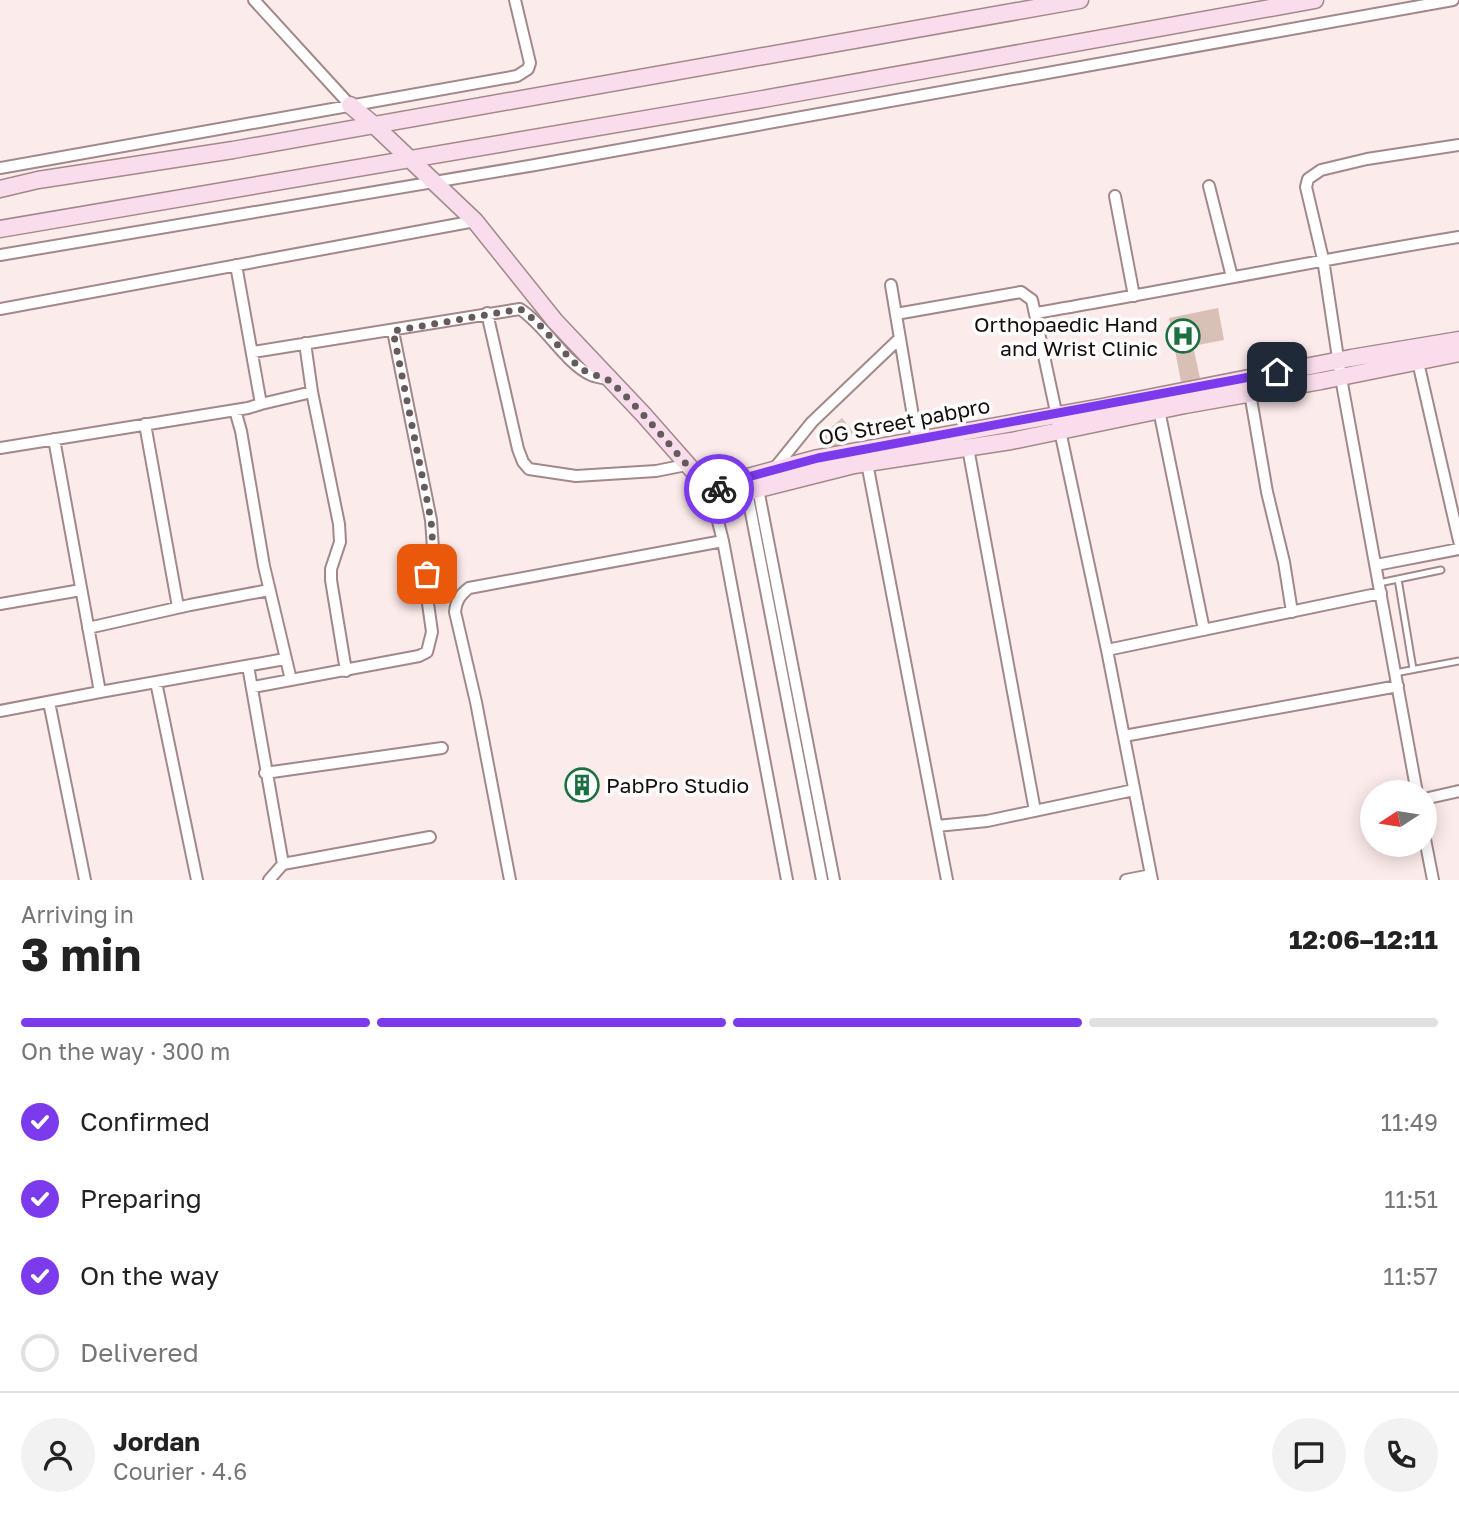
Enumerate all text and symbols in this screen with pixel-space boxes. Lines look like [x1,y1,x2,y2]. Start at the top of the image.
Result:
place label: Orthopaedic Hand and Wrist Clinic [974,311,1158,361]
hospital icon: Orthopaedic Hand and Wrist Clinic [1164,317,1202,355]
pin [1247,342,1307,402]
icon: home [1258,353,1296,391]
street label: OG Street pabpro [816,392,992,450]
courier [684,454,754,524]
icon: bike [700,470,738,508]
pin [397,544,457,604]
icon: bag [408,555,446,593]
building icon: PabPro Studio [563,766,601,804]
place label: PabPro Studio [606,772,749,798]
north arrow [1360,780,1437,858]
map controls [1360,780,1437,857]
text: Arriving in [21,900,134,928]
text: 12:06–12:11 [1289,924,1438,955]
text: 3 min [21,926,141,981]
text: On the way · 300 m [21,1037,230,1065]
icon: check [21,1103,59,1141]
text: Confirmed [80,1106,210,1137]
text: 11:49 [1381,1108,1438,1136]
icon: check [21,1180,59,1218]
text: Preparing [80,1183,202,1214]
text: 11:51 [1384,1185,1438,1213]
icon: check [21,1257,59,1295]
text: On the way [80,1260,219,1291]
text: 11:57 [1383,1262,1438,1290]
text: Delivered [80,1337,199,1368]
button: person [21,1418,95,1492]
button: chat [1272,1418,1346,1492]
button: phone [1364,1418,1438,1492]
text: Jordan [113,1426,200,1457]
text: Courier · 4.6 [113,1457,247,1485]

